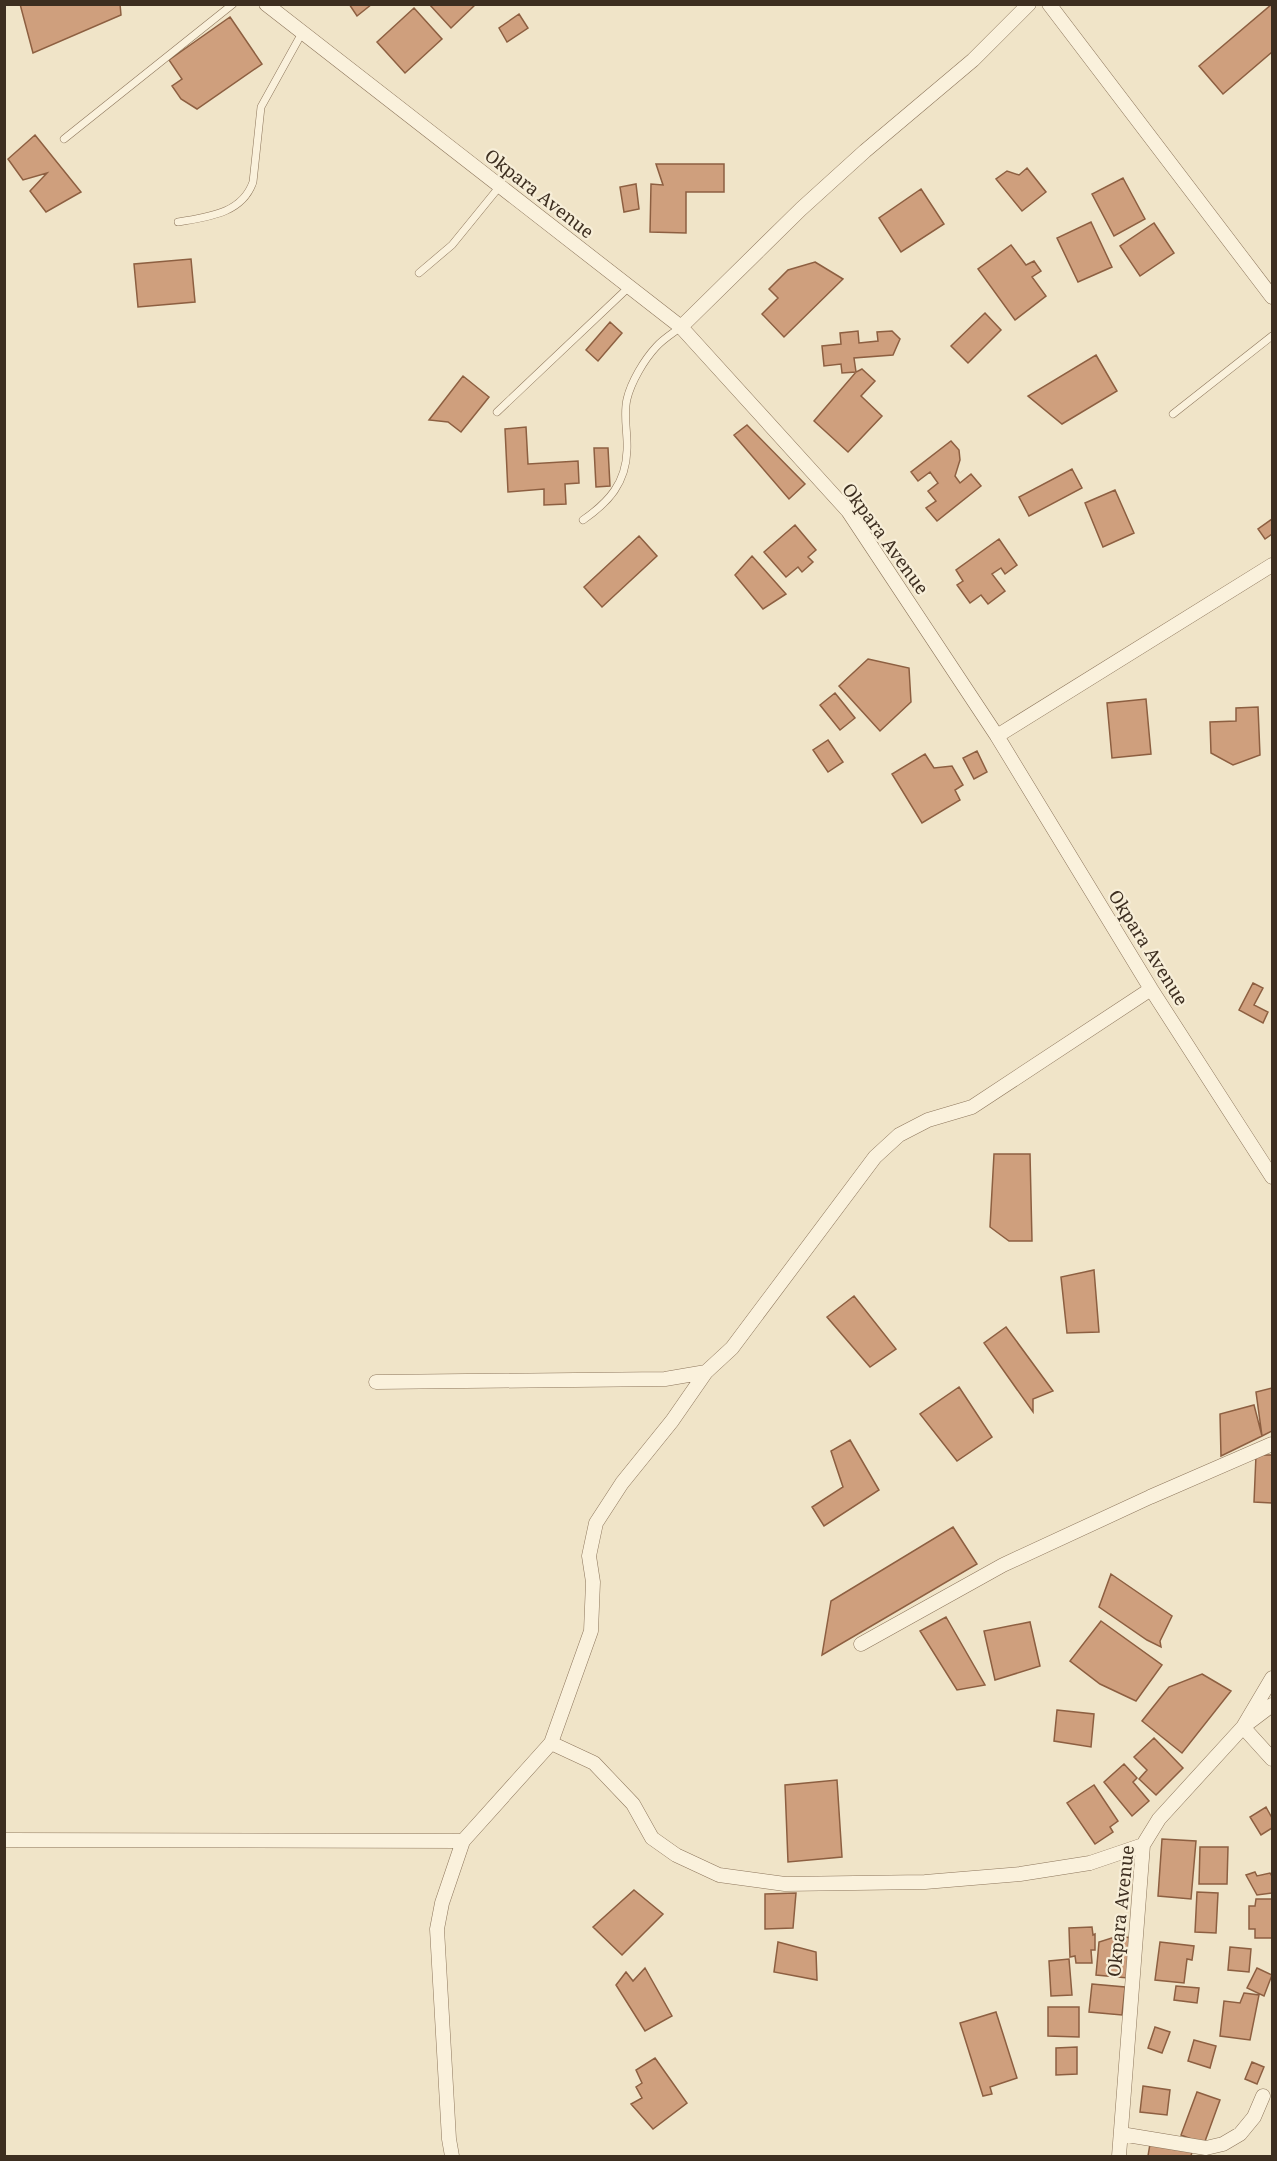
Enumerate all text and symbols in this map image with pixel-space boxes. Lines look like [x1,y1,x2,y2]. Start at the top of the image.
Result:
street label: Okpara Avenue [480,143,599,243]
street label: Okpara Avenue [837,478,934,599]
street label: Okpara Avenue [1104,885,1194,1010]
street label: Okpara Avenue [1101,1844,1139,1978]

